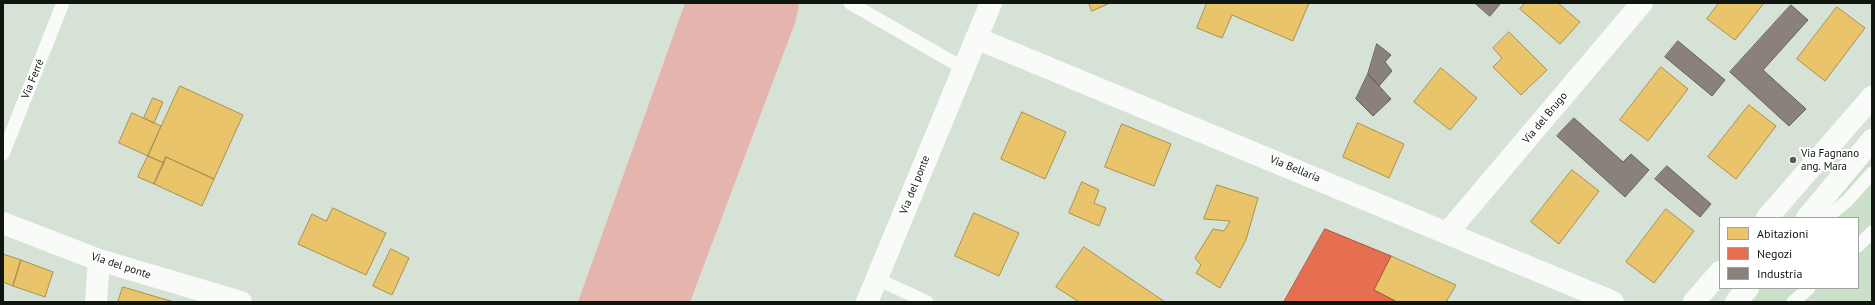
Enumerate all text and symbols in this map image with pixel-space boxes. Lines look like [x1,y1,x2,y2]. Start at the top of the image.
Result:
street label: Via Ferré [19,57,47,101]
street label: Via del Brugo [1520,90,1570,146]
place label: Via Fagnano ang. Mara [1801,147,1859,173]
street label: Via Bellaria [1268,153,1322,185]
street label: Via del ponte [897,154,933,216]
marker: Via Fagnano ang. Mara [1788,155,1798,165]
legend [1719,217,1859,289]
text: Abitazioni [1757,226,1809,241]
text: Negozi [1757,246,1792,261]
street label: Via del ponte [89,250,153,282]
text: Industria [1757,266,1802,281]

